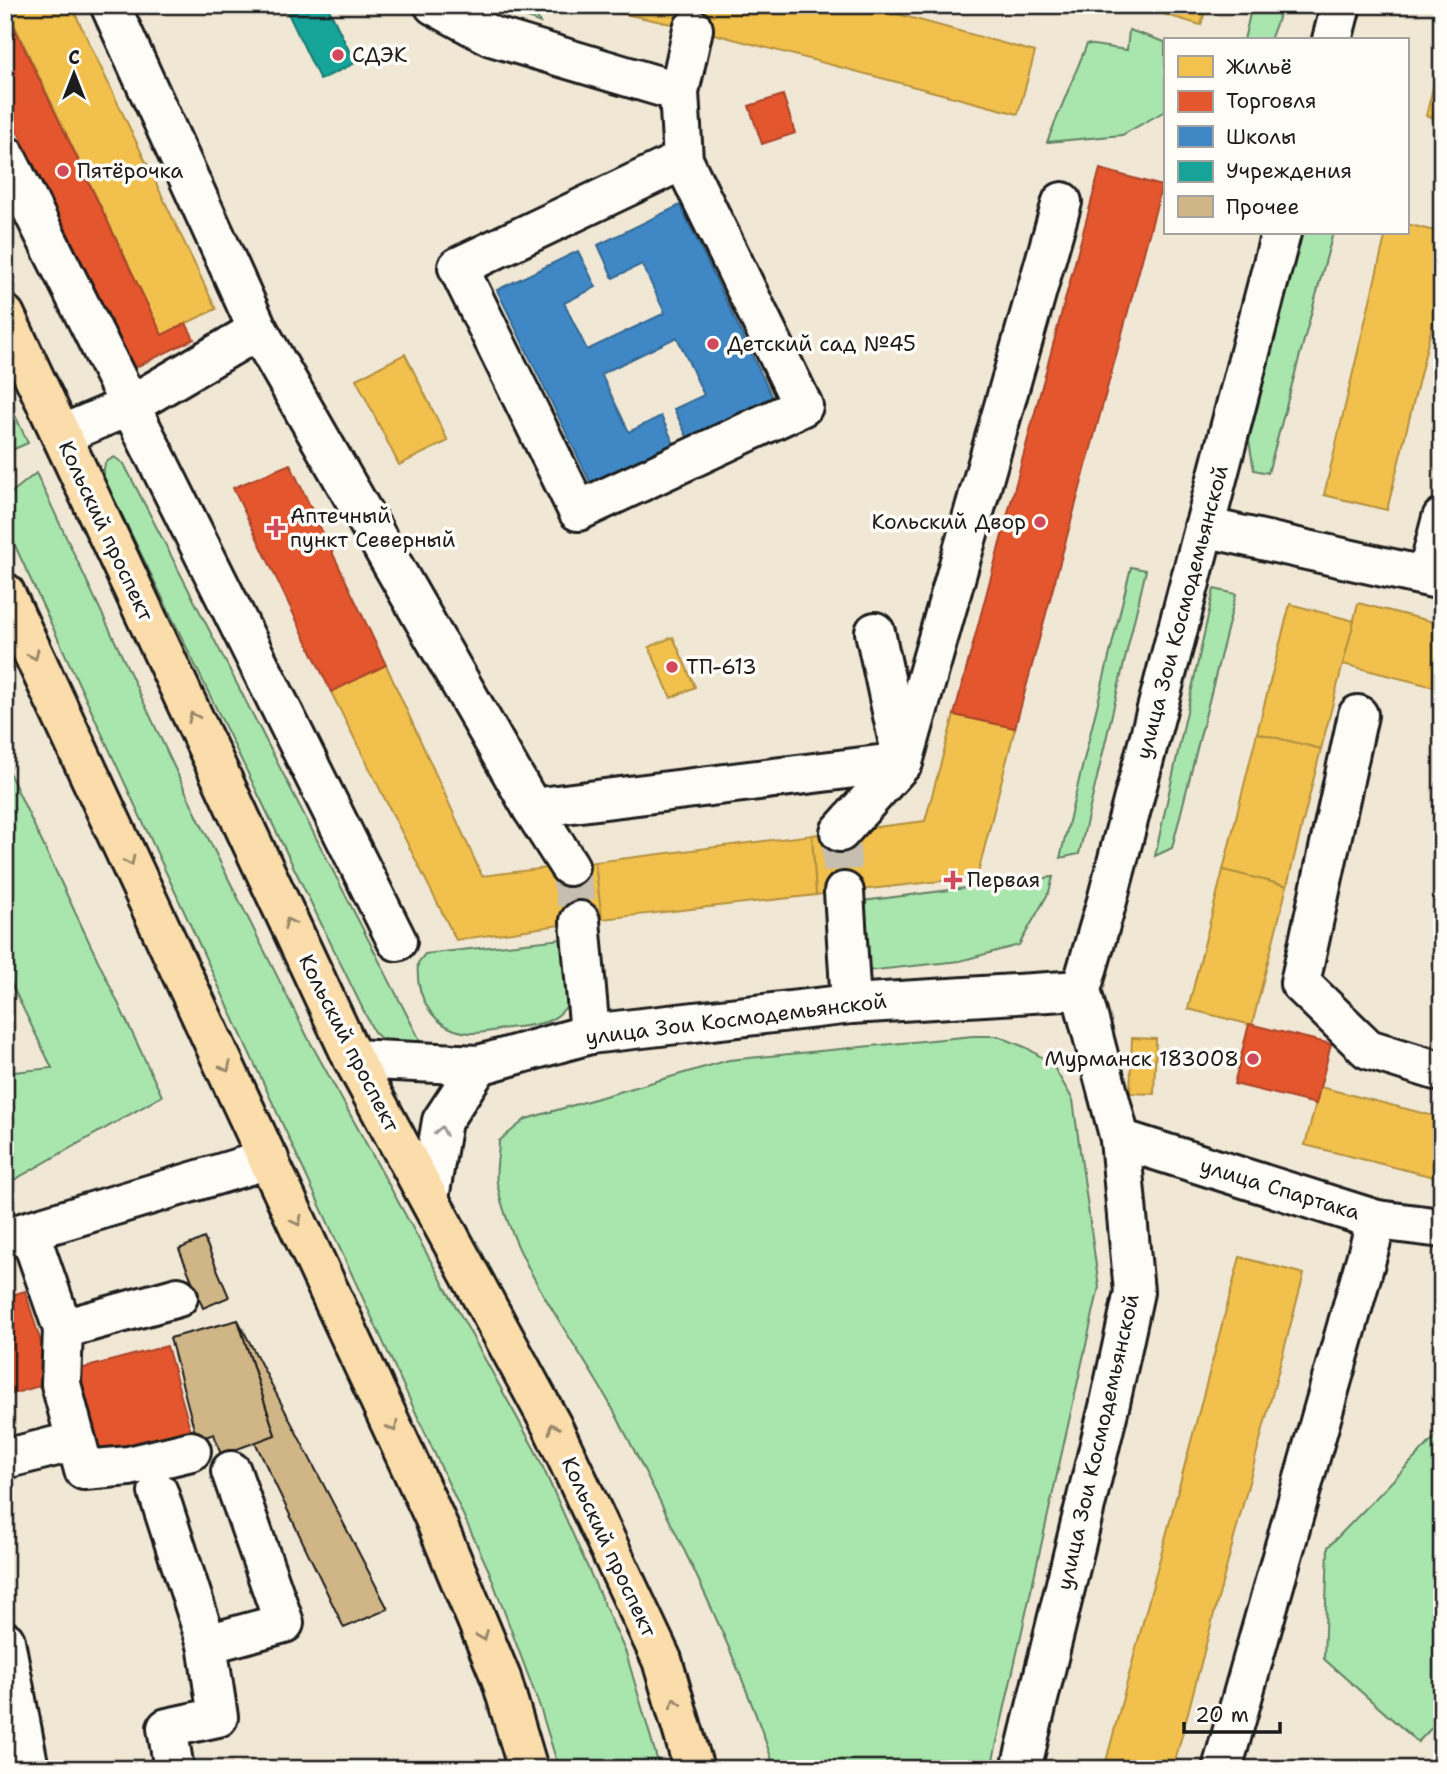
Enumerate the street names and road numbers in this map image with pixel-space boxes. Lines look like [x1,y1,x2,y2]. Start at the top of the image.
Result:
street label: Кольский проспект [52,436,160,626]
street label: улица Зои Космодемьянской [1129,462,1235,762]
street label: Кольский проспект [292,950,406,1137]
street label: улица Зои Космодемьянской [584,987,888,1051]
street label: улица Спартака [1197,1151,1363,1227]
street label: улица Зои Космодемьянской [1050,1291,1146,1593]
street label: Кольский проспект [555,1452,663,1642]

